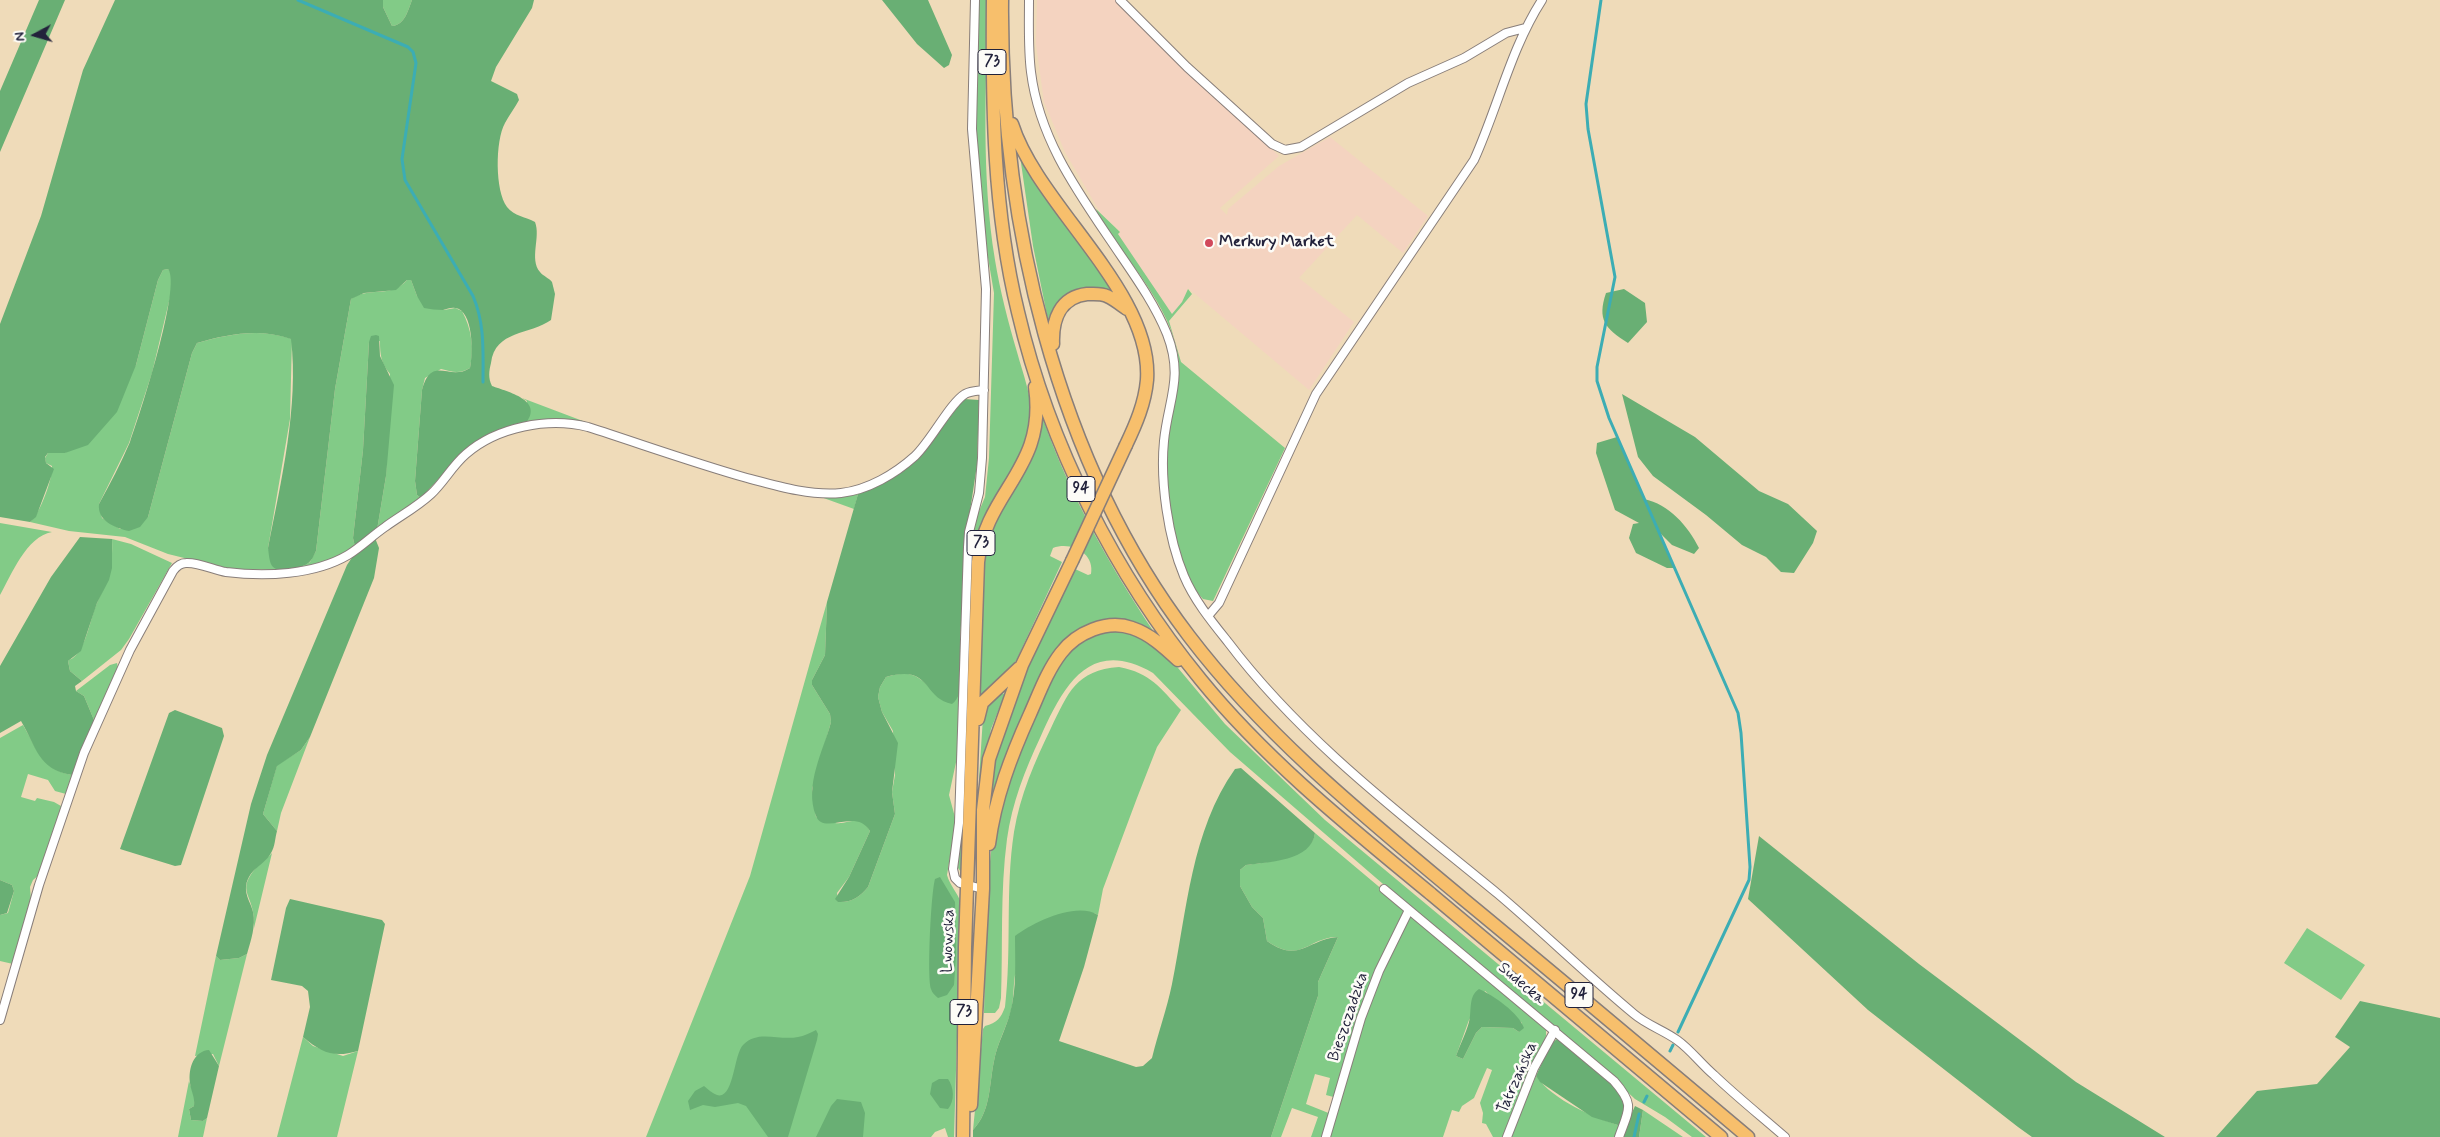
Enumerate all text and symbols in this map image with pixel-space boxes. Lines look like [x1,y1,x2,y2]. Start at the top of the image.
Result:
north arrow [10,10,60,60]
text: N [11,31,30,42]
road number: 73 [978,50,1006,74]
place label: Merkury Market [1219,233,1334,253]
marker: Merkury Market [1203,237,1215,249]
road number: 94 [1067,476,1095,502]
road number: 73 [967,530,995,556]
street label: Lwowska [938,909,960,973]
street label: Sudecka [1494,959,1548,1009]
street label: Bieszczadzka [1325,970,1373,1064]
road number: 94 [1565,982,1593,1008]
road number: 73 [950,1000,978,1024]
street label: Tatrzańska [1494,1039,1542,1117]

